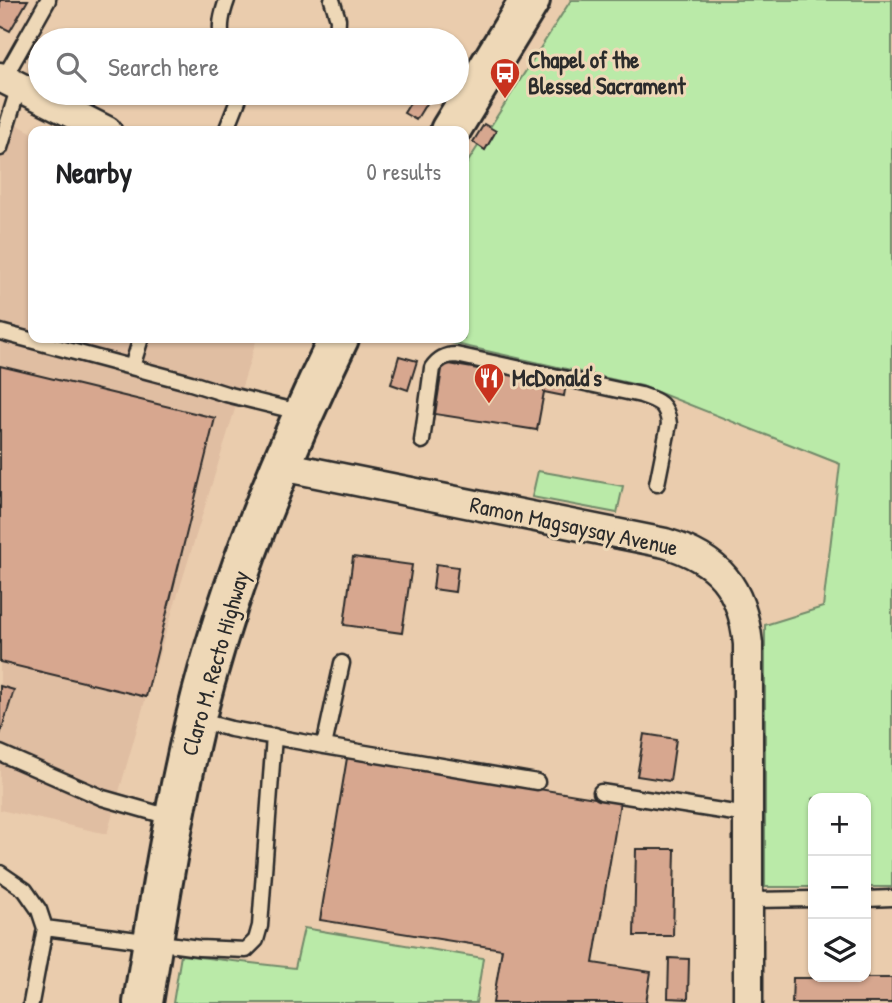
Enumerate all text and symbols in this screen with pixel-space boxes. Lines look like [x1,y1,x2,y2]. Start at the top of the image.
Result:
search box [28,28,469,105]
place label: Chapel of the Blessed Sacrament [528,44,687,101]
icon: search [52,48,90,86]
text: Search here [108,49,219,84]
bus stop icon: Chapel of the Blessed Sacrament [488,56,522,100]
text: Nearby [56,152,132,192]
text: 0 results [366,156,441,187]
restaurant icon: McDonald's [472,361,506,405]
place label: McDonald's [512,362,602,393]
street label: Ramon Magsaysay Avenue [467,488,681,563]
street label: Claro M. Recto Highway [173,566,256,759]
map controls [808,793,871,982]
button: + [808,793,871,856]
button: − [808,856,871,919]
button: layers [808,919,871,982]

